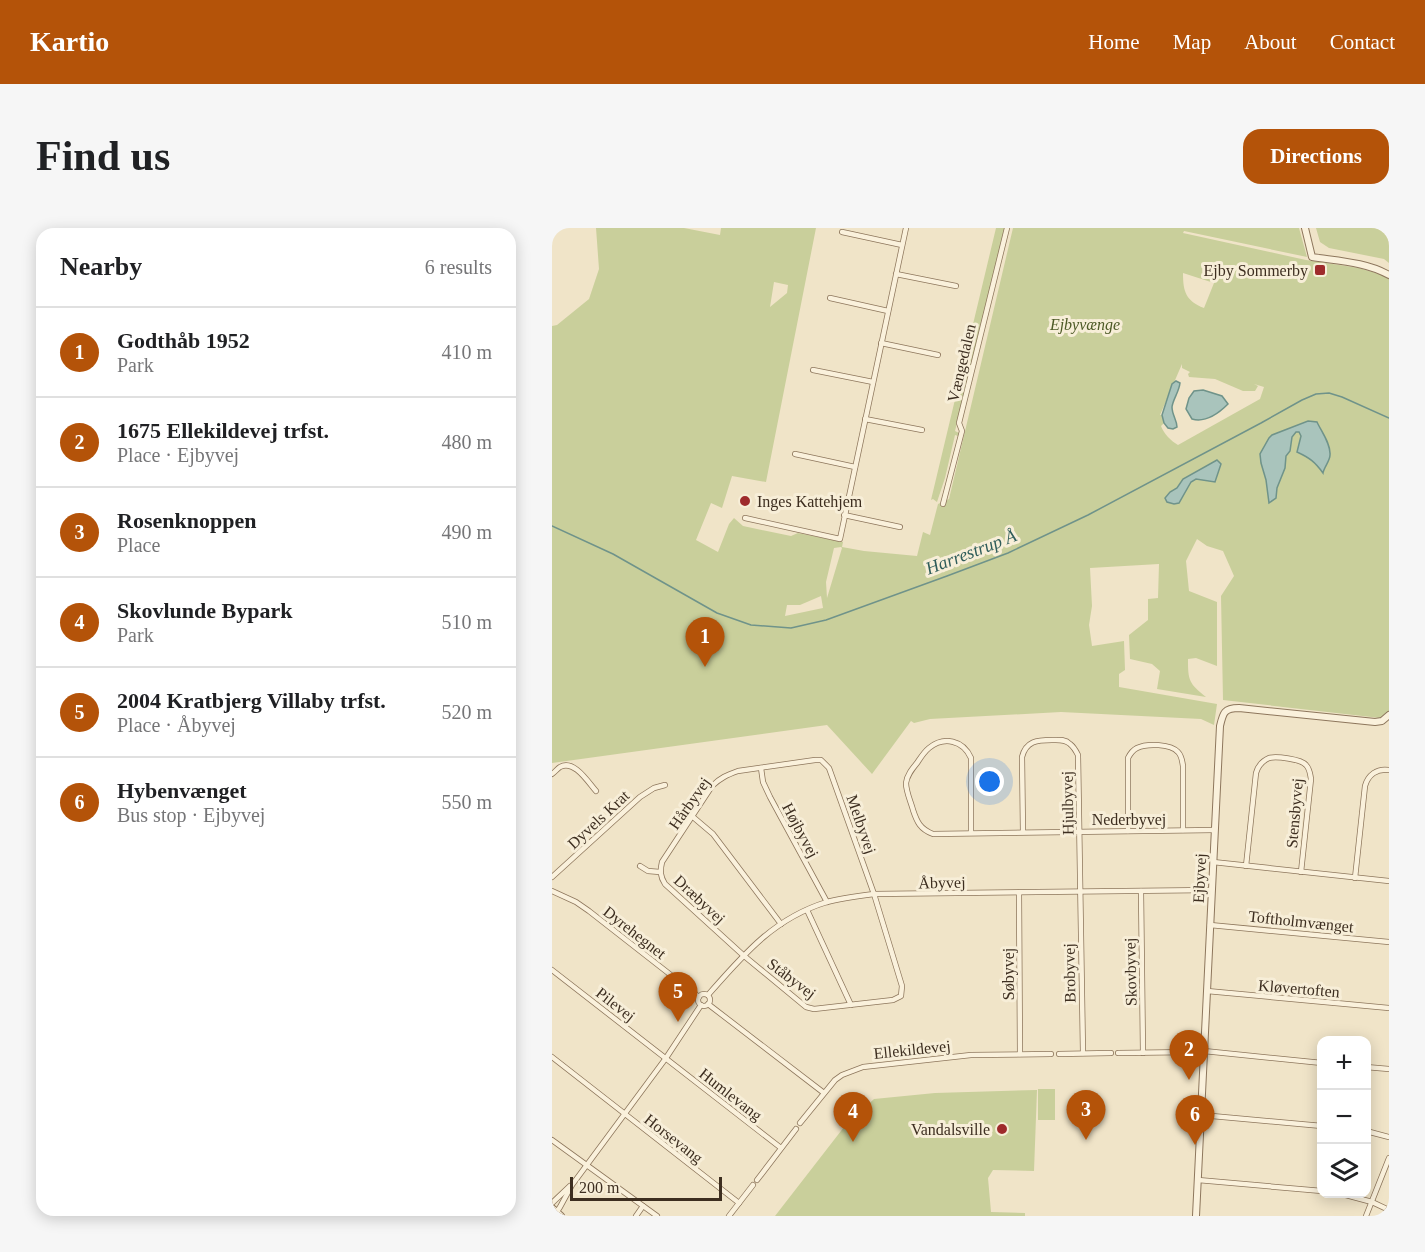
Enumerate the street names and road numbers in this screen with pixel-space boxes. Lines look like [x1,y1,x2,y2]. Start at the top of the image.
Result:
street label: Vængedalen [944,322,980,404]
street label: Hjulbyvej [1058,771,1078,835]
street label: Hårbyvej [665,774,714,833]
street label: Stensbyvej [1283,777,1307,849]
street label: Dyvels Krat [564,786,634,853]
street label: Melbyvej [843,792,880,856]
street label: Højbyvej [778,800,822,861]
street label: Nederbyvej [1092,811,1166,829]
street label: Ejbyvej [1190,853,1210,903]
street label: Dræbyvej [670,872,729,928]
street label: Åbyvej [918,874,966,892]
street label: Dyrehegnet [599,903,670,963]
street label: Toftholmvænget [1247,908,1355,937]
street label: Skovbyvej [1121,938,1141,1006]
street label: Brobyvej [1060,943,1080,1003]
street label: Søbyvej [1000,948,1018,1000]
street label: Ståbyvej [764,955,819,1003]
street label: Kløvertoften [1257,976,1340,1001]
street label: Pilevej [592,984,638,1026]
street label: Ellekildevej [873,1037,951,1063]
street label: Humlevang [695,1065,765,1125]
street label: Horsevang [641,1110,706,1167]

